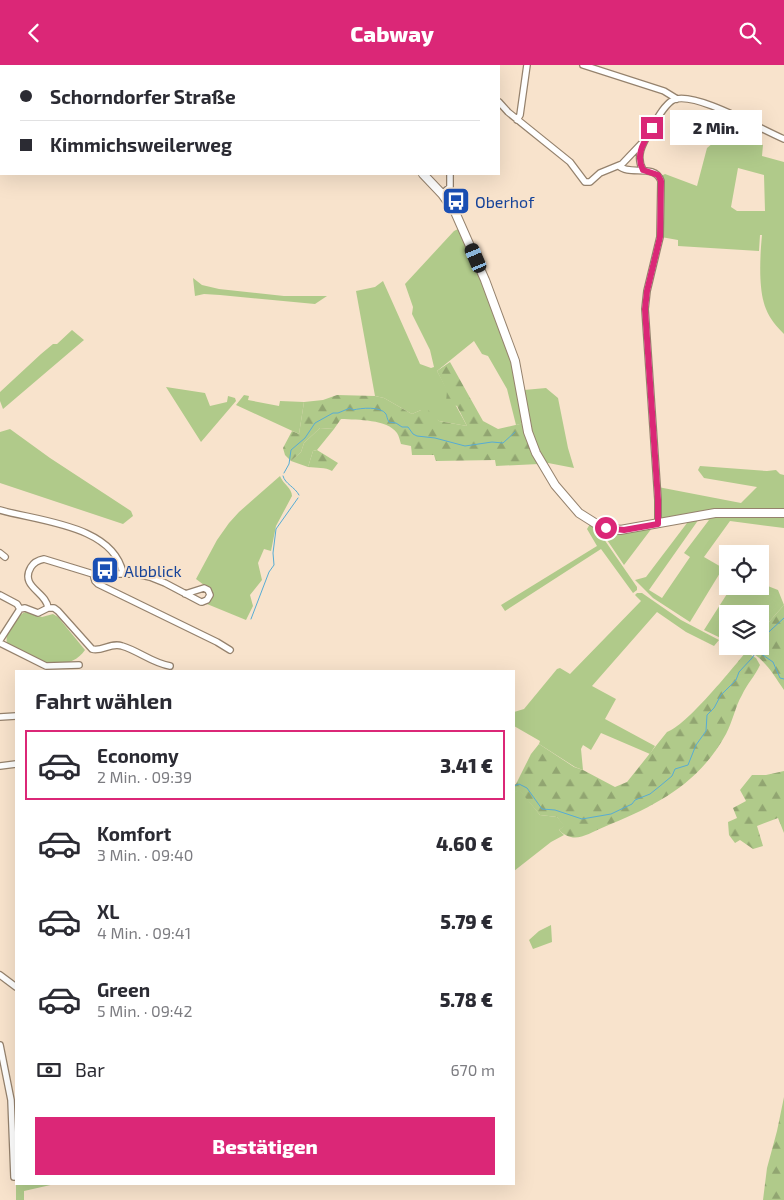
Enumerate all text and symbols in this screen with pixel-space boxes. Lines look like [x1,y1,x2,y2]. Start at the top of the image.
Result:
icon: back [20,19,48,47]
icon: search [736,19,764,47]
text: Cabway [350,20,434,46]
text: Schorndorfer Straße [50,85,236,108]
callout: 2 Min. [670,111,762,145]
route end [641,117,663,139]
text: 2 Min. [693,118,739,137]
text: Kimmichsweilerweg [50,133,232,156]
bus stop icon: Oberhof [441,186,471,216]
place label: Oberhof [475,192,535,211]
car [463,241,488,275]
route start [595,517,617,539]
map controls [719,545,769,655]
button: locate [719,545,769,595]
bus stop icon: Albblick [90,555,120,585]
place label: Albblick [124,561,182,580]
button: layers [719,605,769,655]
text: Fahrt wählen [35,687,173,713]
icon: car [37,743,82,788]
text: Economy [97,744,179,767]
text: 3.41 € [440,754,493,777]
text: 2 Min. · 09:39 [97,767,192,786]
icon: car [37,821,82,866]
text: Komfort [97,822,171,845]
text: 4.60 € [436,832,493,855]
text: 3 Min. · 09:40 [97,845,193,864]
icon: car [37,899,82,944]
text: XL [97,900,119,923]
text: 5.79 € [440,910,493,933]
text: 4 Min. · 09:41 [97,923,191,942]
icon: car [37,977,82,1022]
text: Green [97,978,150,1001]
text: 5.78 € [440,988,493,1011]
text: 5 Min. · 09:42 [97,1001,192,1020]
icon: cash [35,1056,63,1084]
text: Bar [75,1058,105,1081]
text: 670 m [450,1060,495,1079]
button: Bestätigen [35,1117,495,1175]

